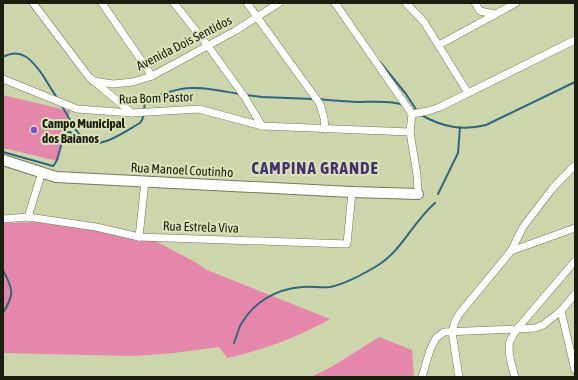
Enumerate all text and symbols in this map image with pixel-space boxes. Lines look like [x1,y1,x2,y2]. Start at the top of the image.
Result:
street label: Avenida Dois Sentidos [134,12,234,73]
street label: Rua Bom Pastor [119,89,194,107]
place label: Campo Municipal dos Baianos [42,116,126,146]
marker: Campo Municipal dos Baianos [29,125,39,135]
district label: CAMPINA GRANDE [251,158,379,178]
street label: Rua Manoel Coutinho [130,160,234,180]
street label: Rua Estrela Viva [163,218,239,236]

